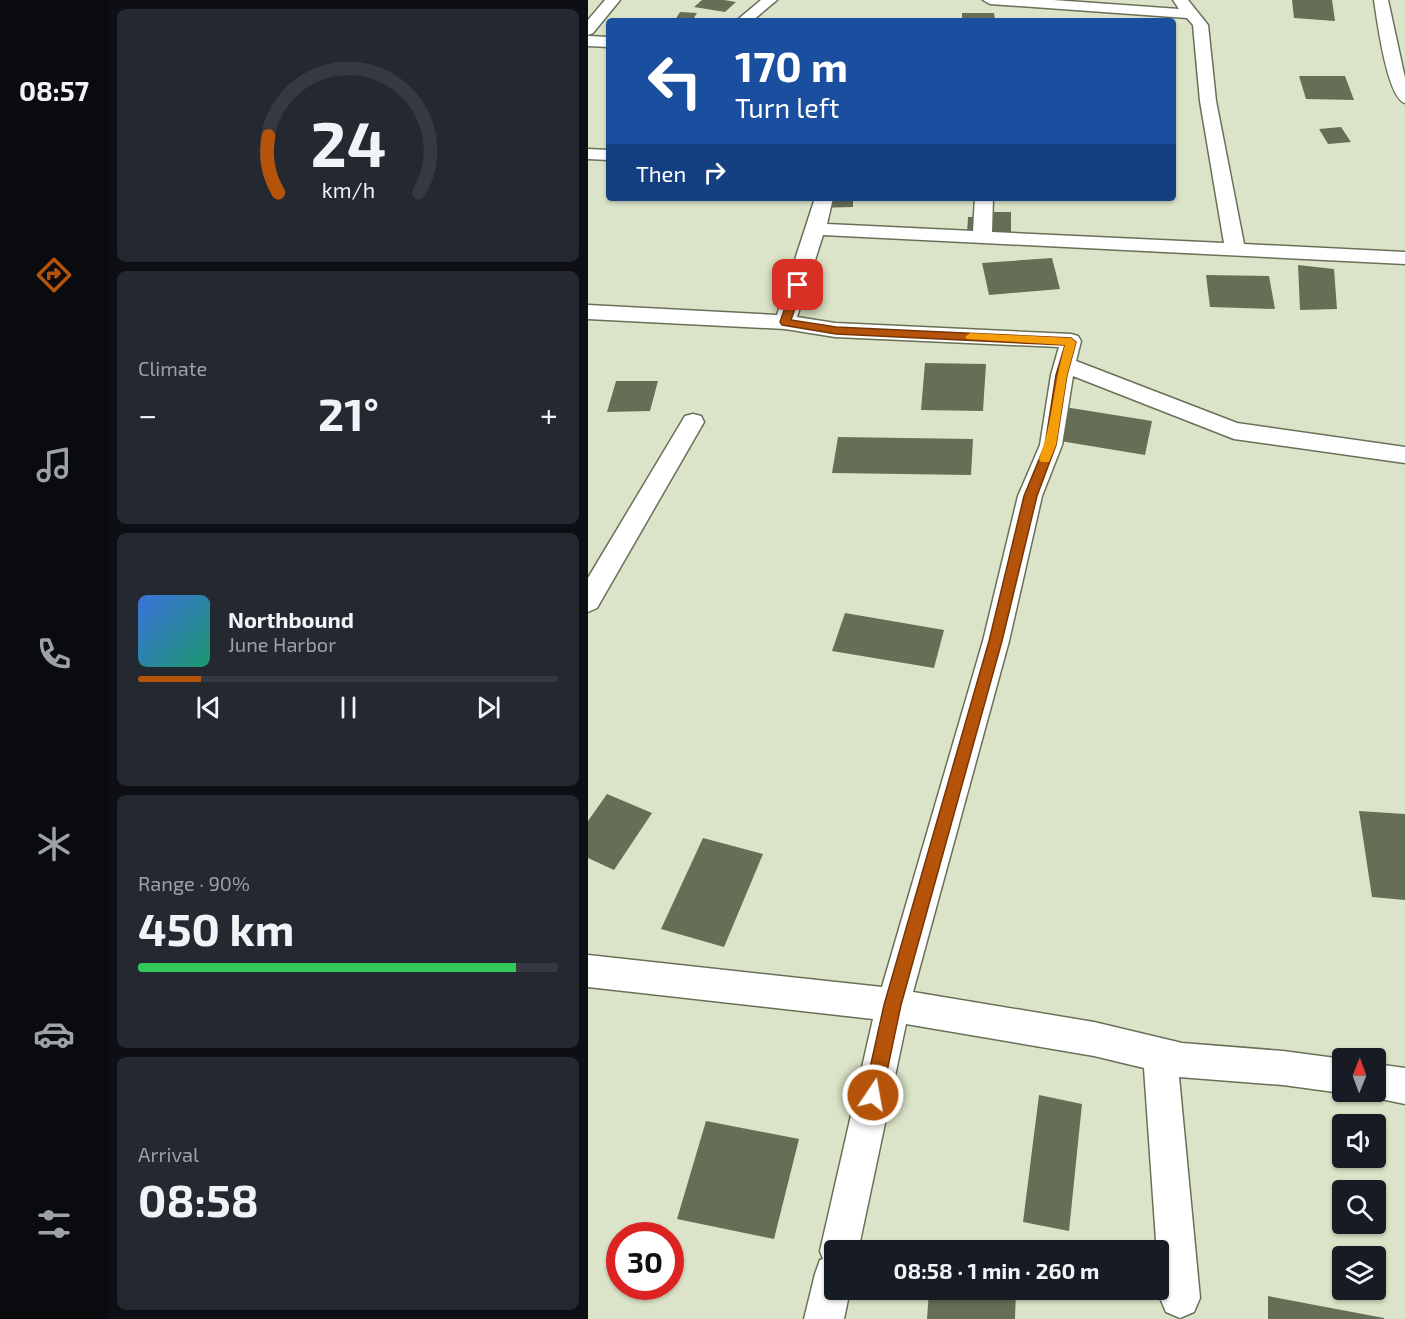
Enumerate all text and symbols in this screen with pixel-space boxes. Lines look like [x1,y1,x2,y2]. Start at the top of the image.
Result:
text: 170 m [735,40,848,90]
icon: left [636,42,714,120]
text: 08:57 [19,74,89,106]
text: Turn left [735,91,839,123]
text: 24 [310,105,386,180]
icon: right [698,156,731,189]
text: Then [636,160,686,186]
text: km/h [321,177,375,202]
icon: directions [33,254,75,296]
pin [772,259,823,310]
icon: arrive [781,268,814,301]
text: Climate [138,356,207,380]
text: 21° [318,386,379,440]
text: − [138,394,157,434]
text: + [540,394,558,434]
icon: music [33,444,75,486]
text: Northbound [228,606,354,632]
text: June Harbor [228,632,336,656]
icon: phone [33,633,75,675]
icon: previous [192,691,225,724]
icon: pause [332,691,365,724]
icon: next [472,691,505,724]
icon: climate [33,823,75,865]
text: Range · 90% [138,871,250,895]
text: 450 km [138,901,294,955]
icon: car [33,1013,75,1055]
north arrow [1332,1048,1386,1102]
map controls [1332,1048,1386,1300]
position arrow [841,1063,905,1127]
button: sound [1332,1114,1386,1168]
text: Arrival [138,1142,199,1166]
text: 08:58 [138,1172,259,1226]
button: search [1332,1180,1386,1234]
icon: filters [33,1203,75,1245]
speed limit sign: 30 [606,1222,684,1300]
button: layers [1332,1246,1386,1300]
text: 08:58 · 1 min · 260 m [894,1257,1099,1283]

